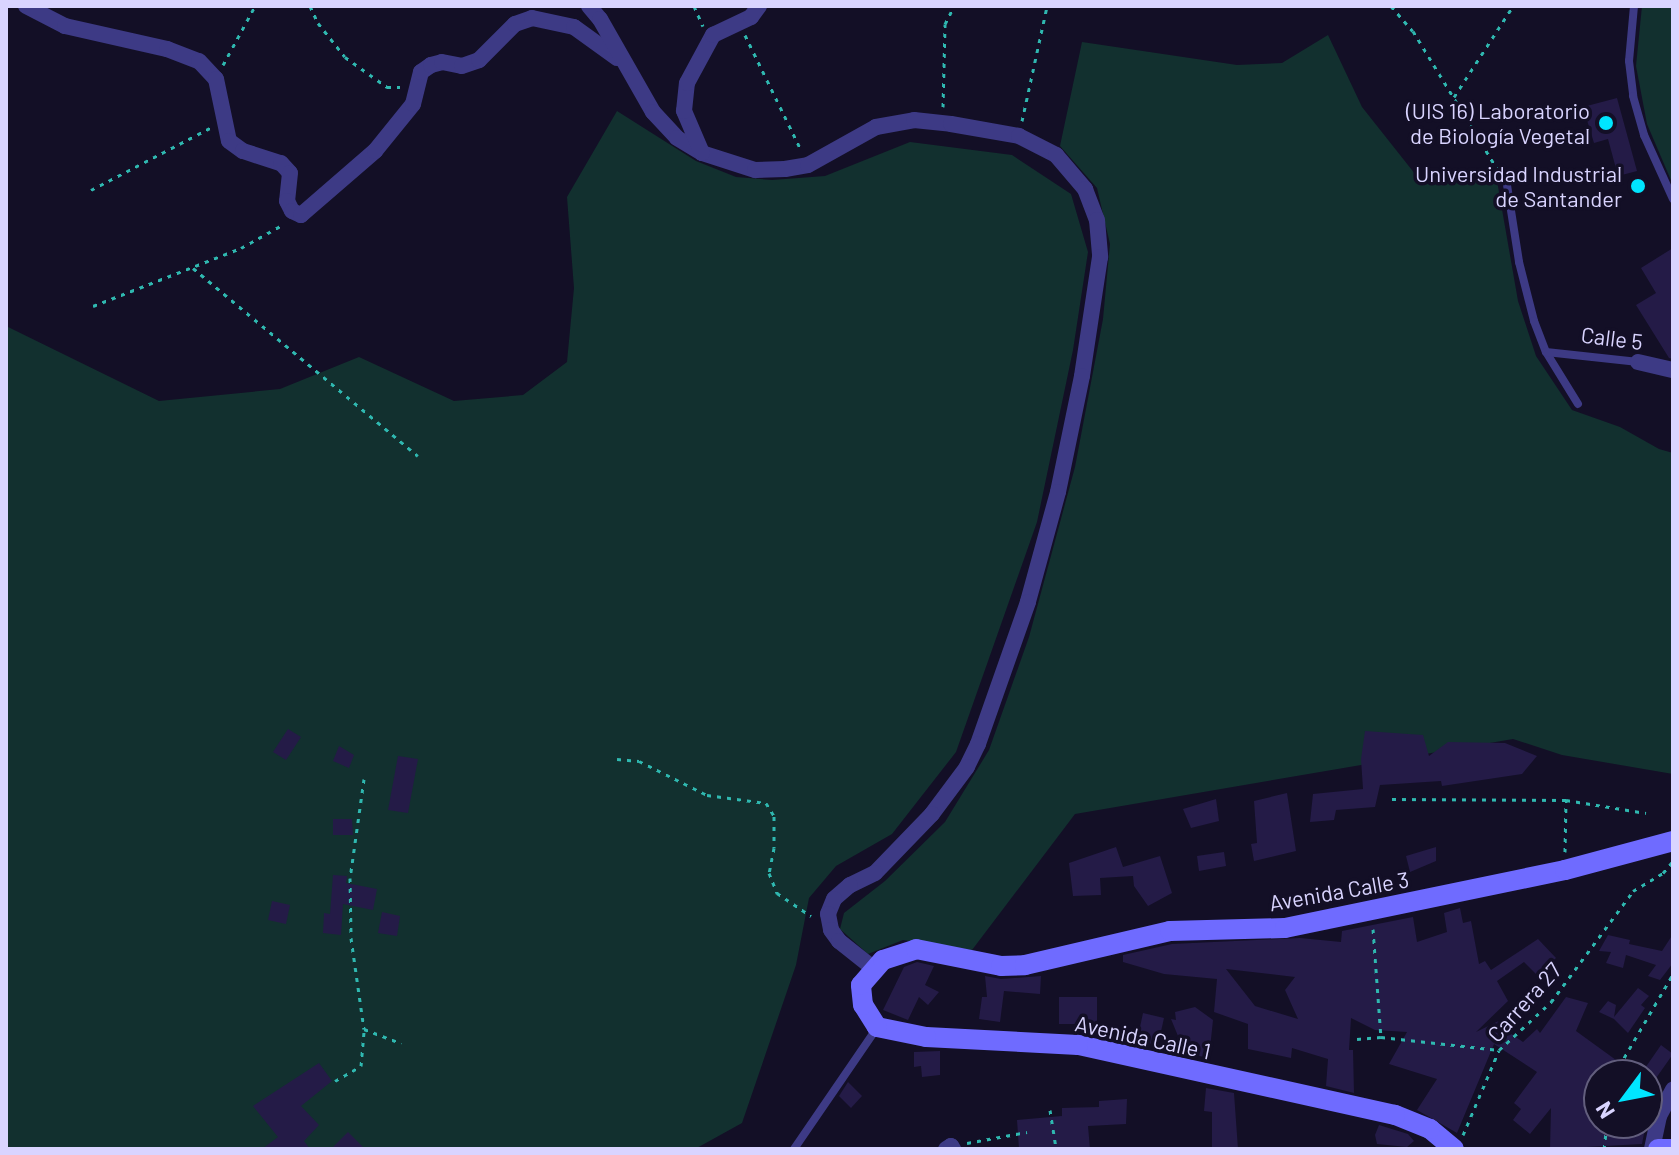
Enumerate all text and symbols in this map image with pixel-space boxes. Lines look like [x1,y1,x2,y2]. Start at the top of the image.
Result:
place label: (UIS 16) Laboratorio de Biología Vegetal [1406,97,1590,148]
marker: (UIS 16) Laboratorio de Biología Vegetal [1597,114,1615,132]
place label: Universidad Industrial de Santander [1415,160,1622,212]
marker: Universidad Industrial de Santander [1629,177,1647,195]
street label: Calle 5 [1580,321,1644,355]
street label: Avenida Calle 3 [1267,866,1411,916]
street label: Carrera 27 [1481,957,1567,1047]
street label: Avenida Calle 1 [1073,1010,1213,1064]
north arrow [1583,1059,1663,1139]
text: N [1589,1098,1619,1124]

